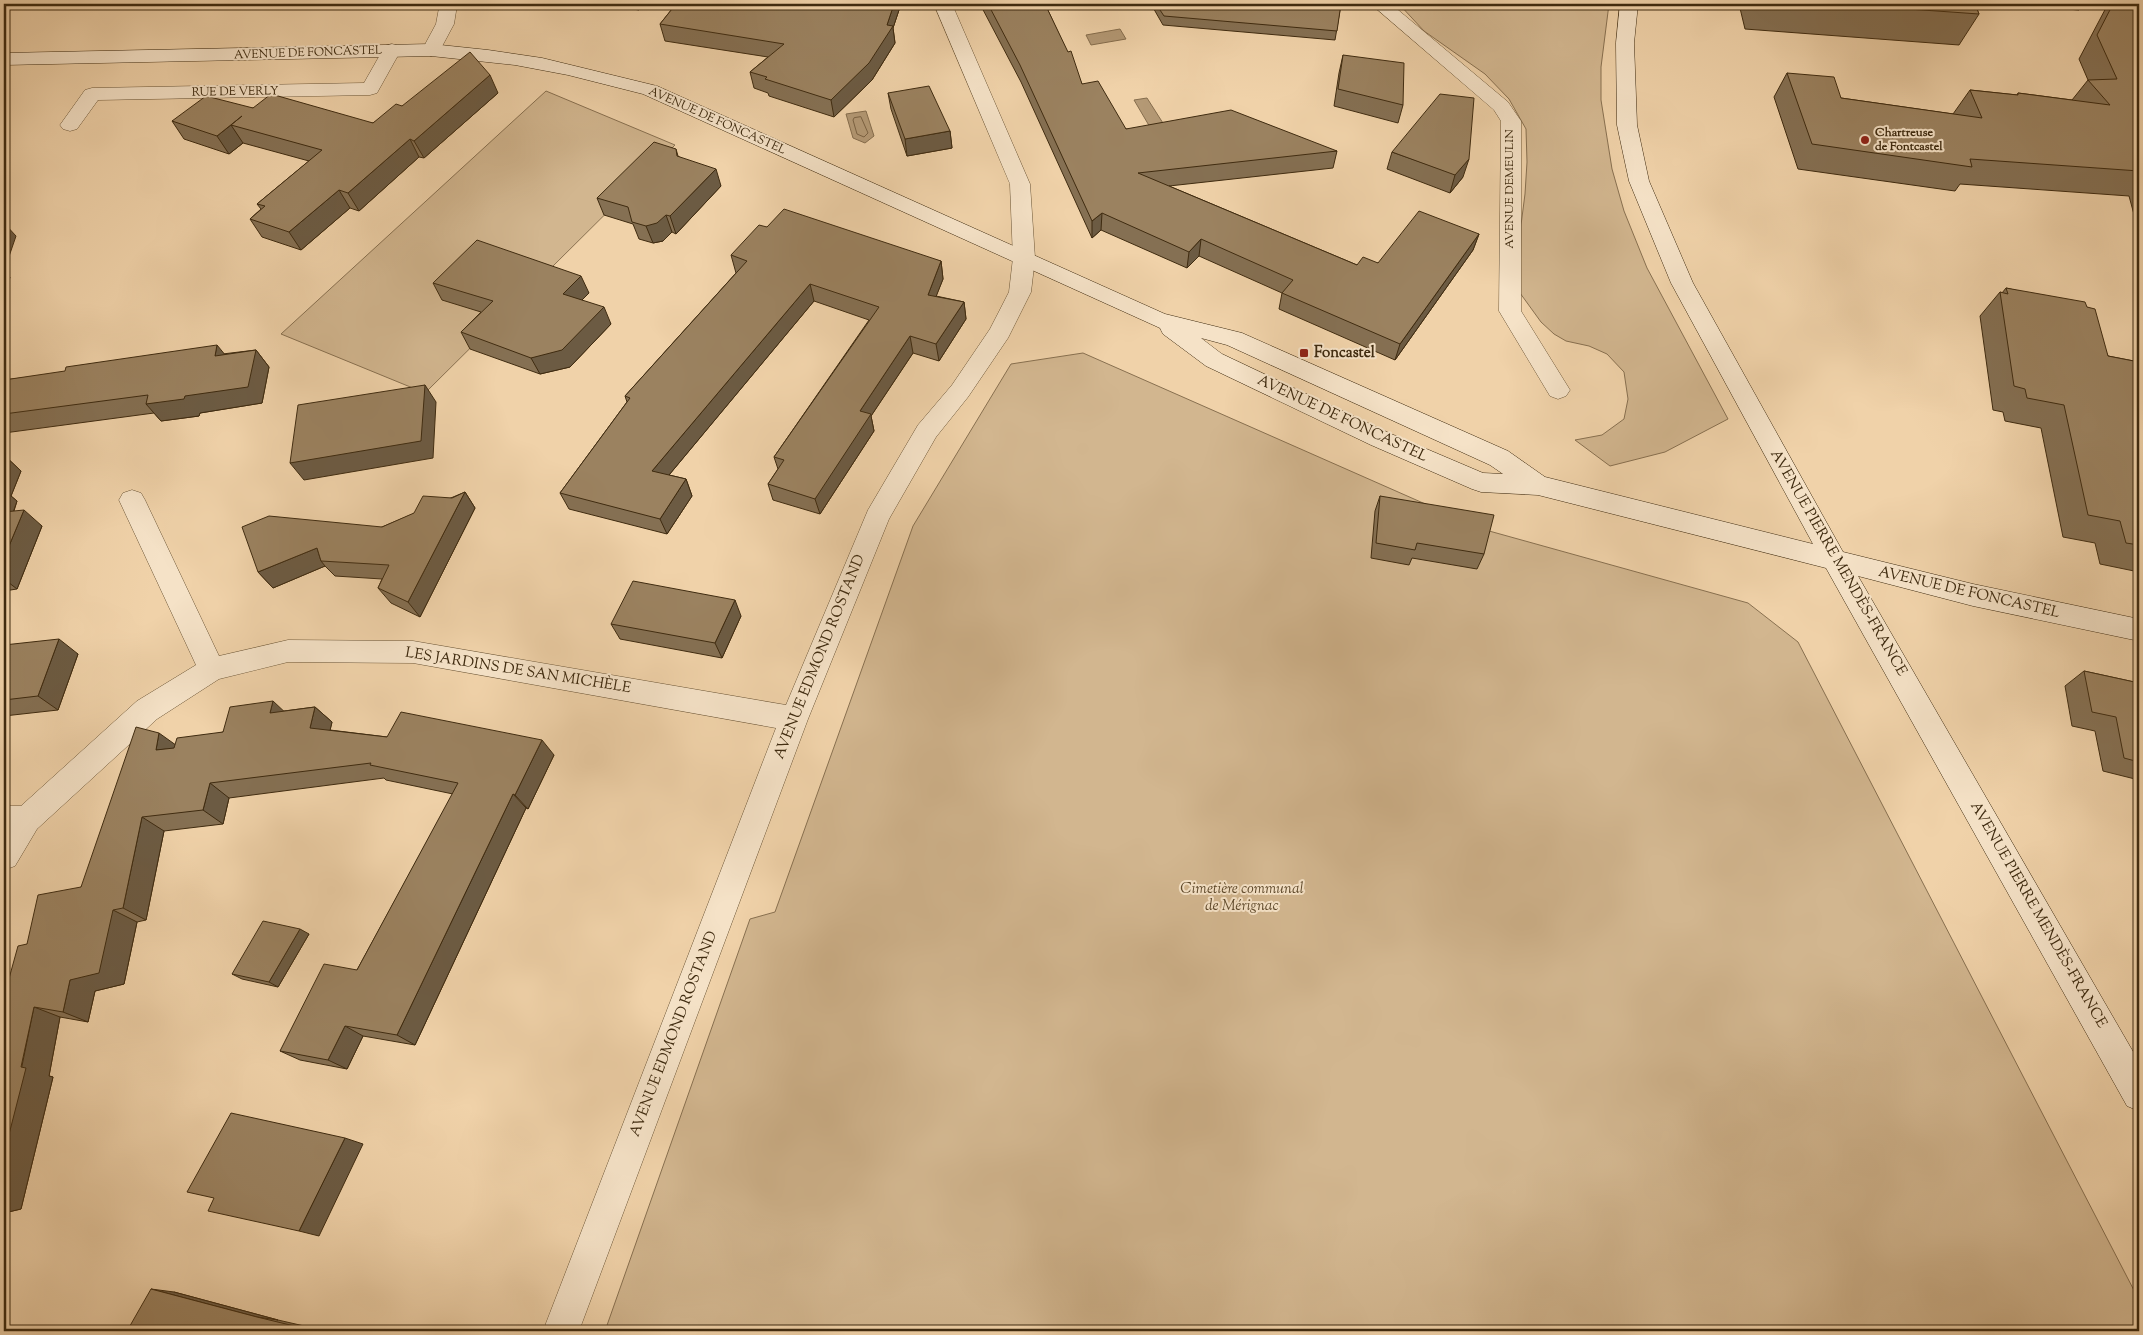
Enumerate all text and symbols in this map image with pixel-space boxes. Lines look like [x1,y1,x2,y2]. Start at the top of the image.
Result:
street label: AVENUE DE FONCASTEL [233,41,383,65]
street label: RUE DE VERLY [191,82,279,102]
street label: AVENUE DE FONCASTEL [645,83,789,159]
place label: Chartreuse de Fontcastel [1875,124,1943,156]
street label: AVENUE DEMEULIN [1501,129,1519,249]
marker: Chartreuse de Fontcastel [1859,134,1871,146]
place label: Foncastel [1314,343,1376,364]
marker: Foncastel [1298,347,1310,359]
street label: AVENUE DE FONCASTEL [1253,370,1431,468]
street label: AVENUE PIERRE MENDÈS-FRANCE [1764,445,1912,680]
street label: AVENUE EDMOND ROSTAND [769,551,871,762]
street label: AVENUE DE FONCASTEL [1876,562,2062,624]
street label: LES JARDINS DE SAN MICHÈLE [404,642,633,699]
street label: AVENUE PIERRE MENDÈS-FRANCE [1964,797,2112,1032]
park label: Cimetière communal de Mérignac [1180,879,1304,917]
street label: AVENUE EDMOND ROSTAND [625,928,723,1140]

